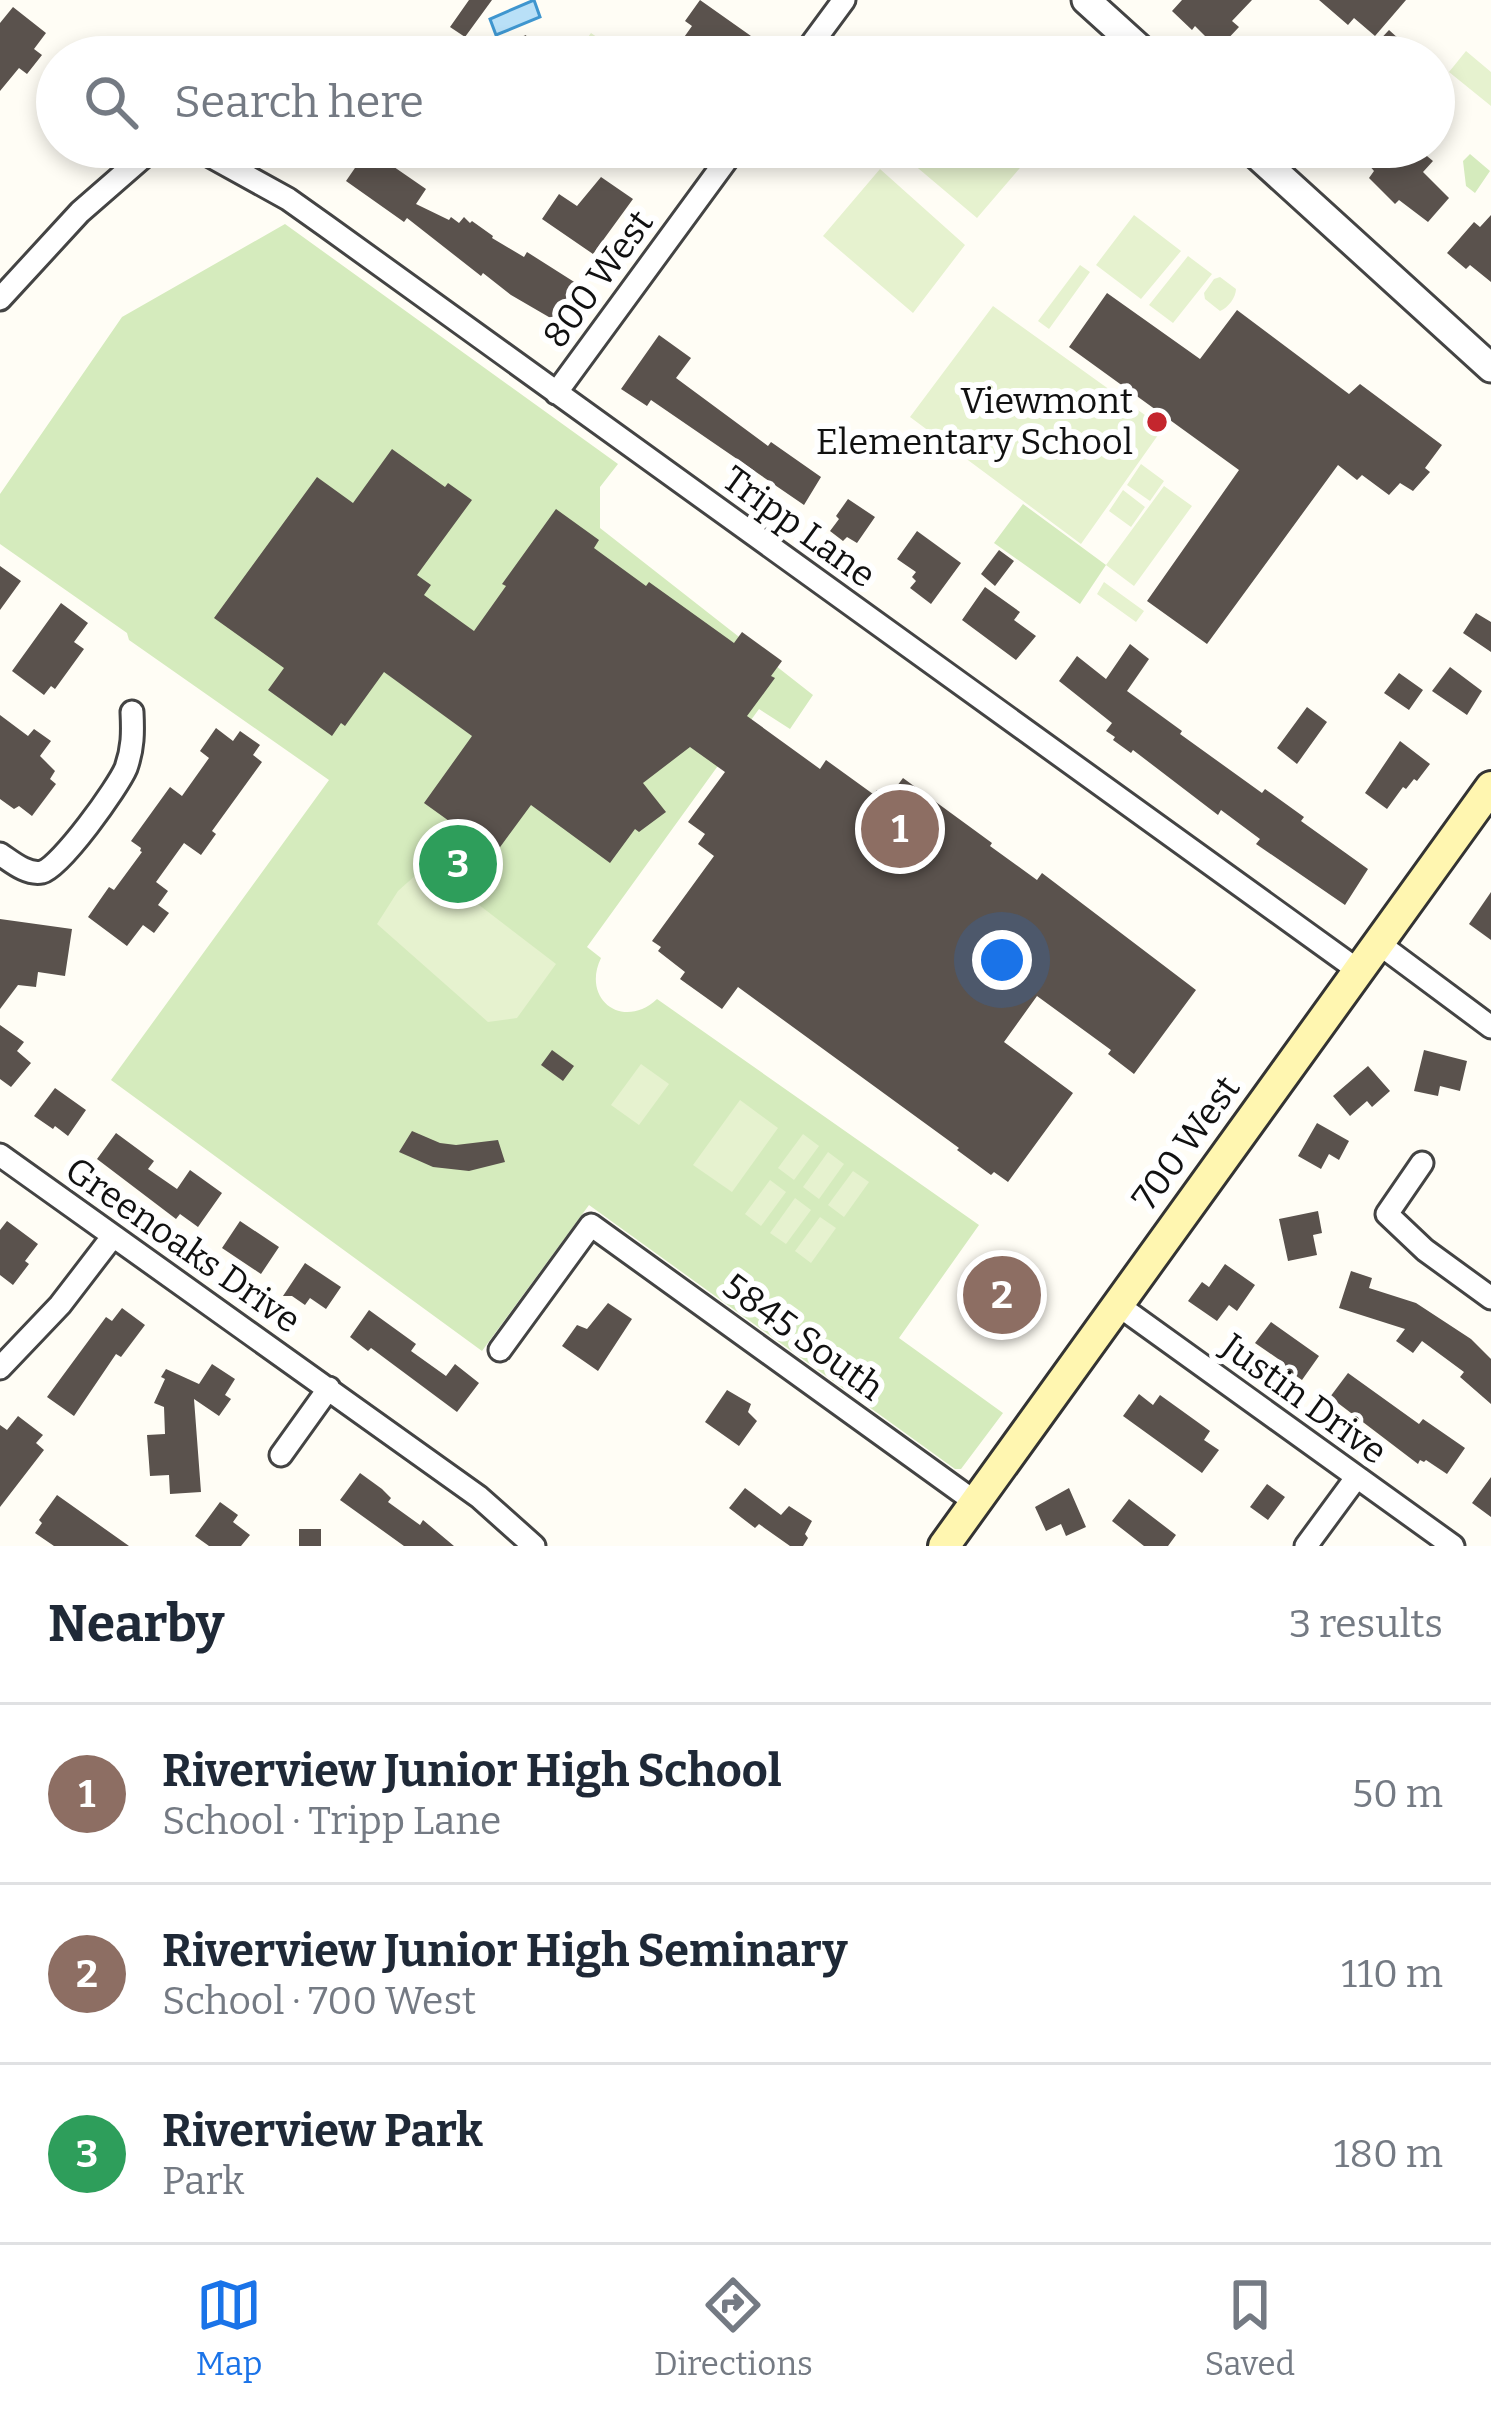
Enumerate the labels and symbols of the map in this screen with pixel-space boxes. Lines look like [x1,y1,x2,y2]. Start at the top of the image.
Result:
street label: 800 West [533,202,663,356]
place label: Viewmont Elementary School [816,379,1133,464]
marker: Viewmont Elementary School [1144,409,1170,435]
street label: Tripp Lane [714,457,884,597]
pin: 1 [861,784,939,874]
pin: 3 [419,819,497,909]
your location [972,930,1032,990]
street label: 700 West [1123,1067,1249,1219]
street label: Greenoaks Drive [57,1148,309,1342]
pin: 2 [963,1250,1041,1340]
street label: 5845 South [714,1264,892,1410]
street label: Justin Drive [1212,1324,1395,1474]

